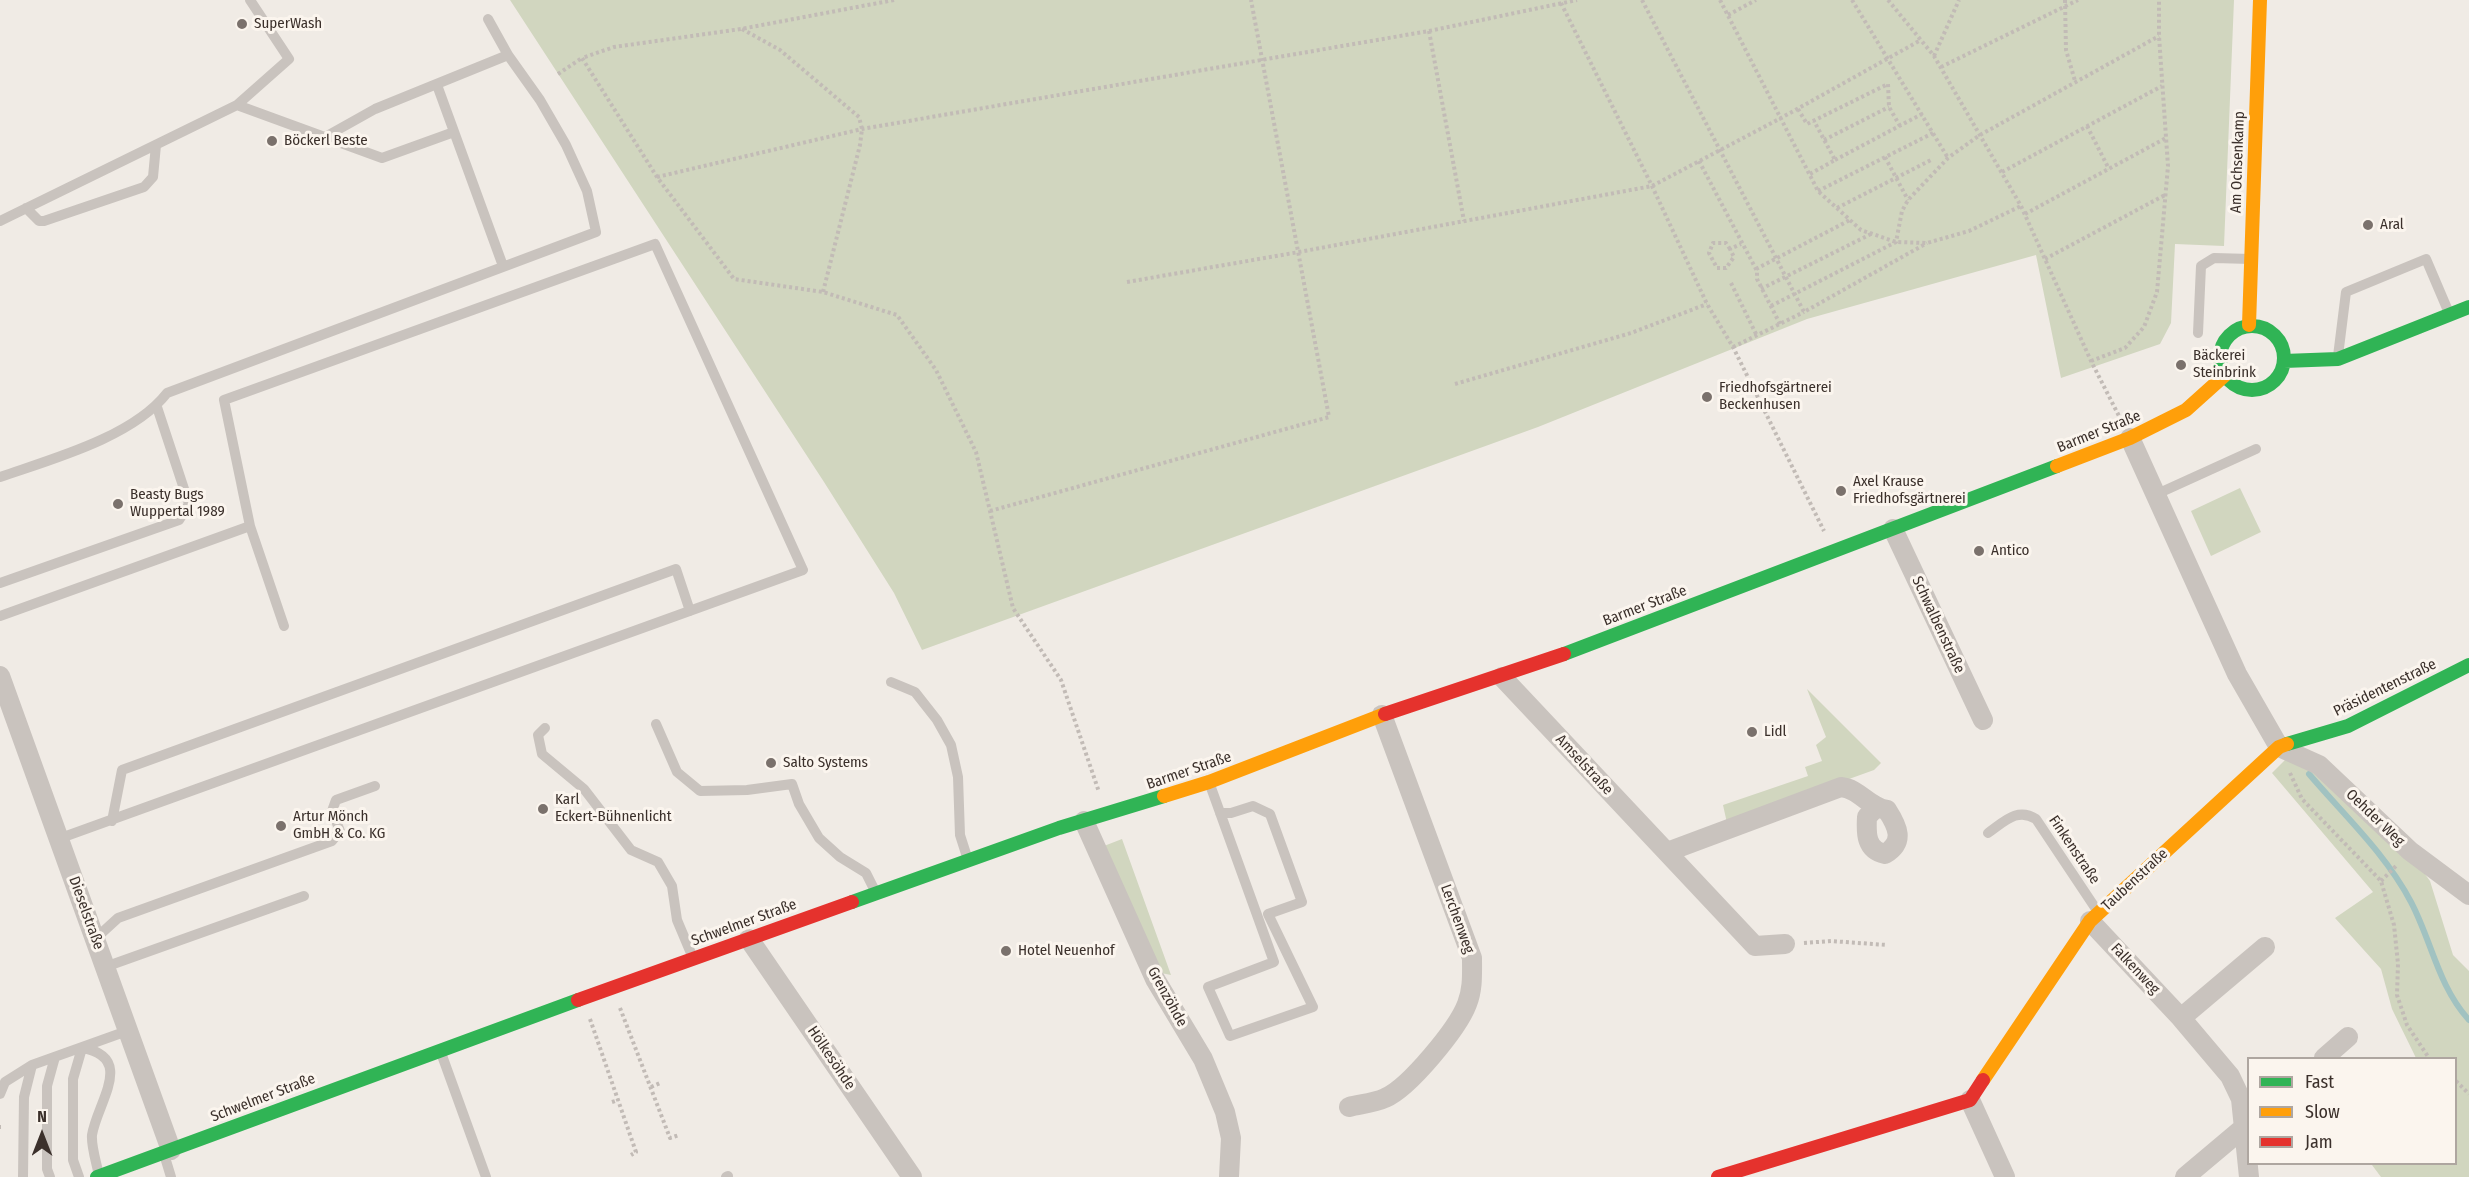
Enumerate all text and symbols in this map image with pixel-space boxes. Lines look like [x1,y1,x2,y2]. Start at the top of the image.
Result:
place label: SuperWash [254,15,322,33]
marker: SuperWash [235,17,249,31]
street label: Am Ochsenkamp [2227,111,2249,213]
place label: Böckerl Beste [284,132,368,150]
marker: Böckerl Beste [265,134,279,148]
place label: Aral [2380,216,2404,234]
marker: Aral [2361,218,2375,232]
place label: Bäckerei Steinbrink [2193,347,2256,382]
marker: Bäckerei Steinbrink [2174,358,2188,372]
place label: Friedhofsgärtnerei Beckenhusen [1719,379,1832,414]
marker: Friedhofsgärtnerei Beckenhusen [1700,390,1714,404]
street label: Barmer Straße [2055,407,2143,457]
place label: Axel Krause Friedhofsgärtnerei [1853,473,1966,508]
marker: Axel Krause Friedhofsgärtnerei [1834,484,1848,498]
place label: Beasty Bugs Wuppertal 1989 [130,486,225,521]
marker: Beasty Bugs Wuppertal 1989 [111,497,125,511]
place label: Antico [1991,542,2030,560]
marker: Antico [1972,544,1986,558]
street label: Schwalbenstraße [1908,574,1968,676]
street label: Barmer Straße [1601,582,1689,630]
street label: Präsidentenstraße [2331,655,2439,721]
place label: Lidl [1764,723,1786,741]
marker: Lidl [1745,725,1759,739]
street label: Amselstraße [1551,731,1617,799]
street label: Barmer Straße [1144,748,1234,794]
place label: Salto Systems [783,754,868,772]
marker: Salto Systems [764,756,778,770]
street label: Oehder Weg [2342,786,2408,850]
place label: Karl Eckert-Bühnenlicht [555,791,672,826]
marker: Karl Eckert-Bühnenlicht [536,802,550,816]
place label: Artur Mönch GmbH & Co. KG [293,808,385,843]
street label: Finkenstraße [2045,812,2103,888]
marker: Artur Mönch GmbH & Co. KG [274,819,288,833]
street label: Taubenstraße [2098,845,2172,915]
street label: Dieselstraße [64,874,108,952]
street label: Lerchenweg [1436,882,1478,956]
street label: Schwelmer Straße [689,896,799,950]
street label: Falkenweg [2107,940,2163,998]
place label: Hotel Neuenhof [1018,942,1115,960]
marker: Hotel Neuenhof [999,944,1013,958]
street label: Grenzöhde [1143,964,1191,1030]
street label: Hölkesöhde [803,1023,859,1093]
legend [2247,1057,2457,1165]
street label: Schwelmer Straße [208,1070,318,1126]
text: Fast [2305,1071,2334,1093]
text: Slow [2305,1101,2340,1123]
north arrow [12,1105,72,1165]
text: N [37,1107,47,1126]
text: Jam [2305,1131,2333,1153]

